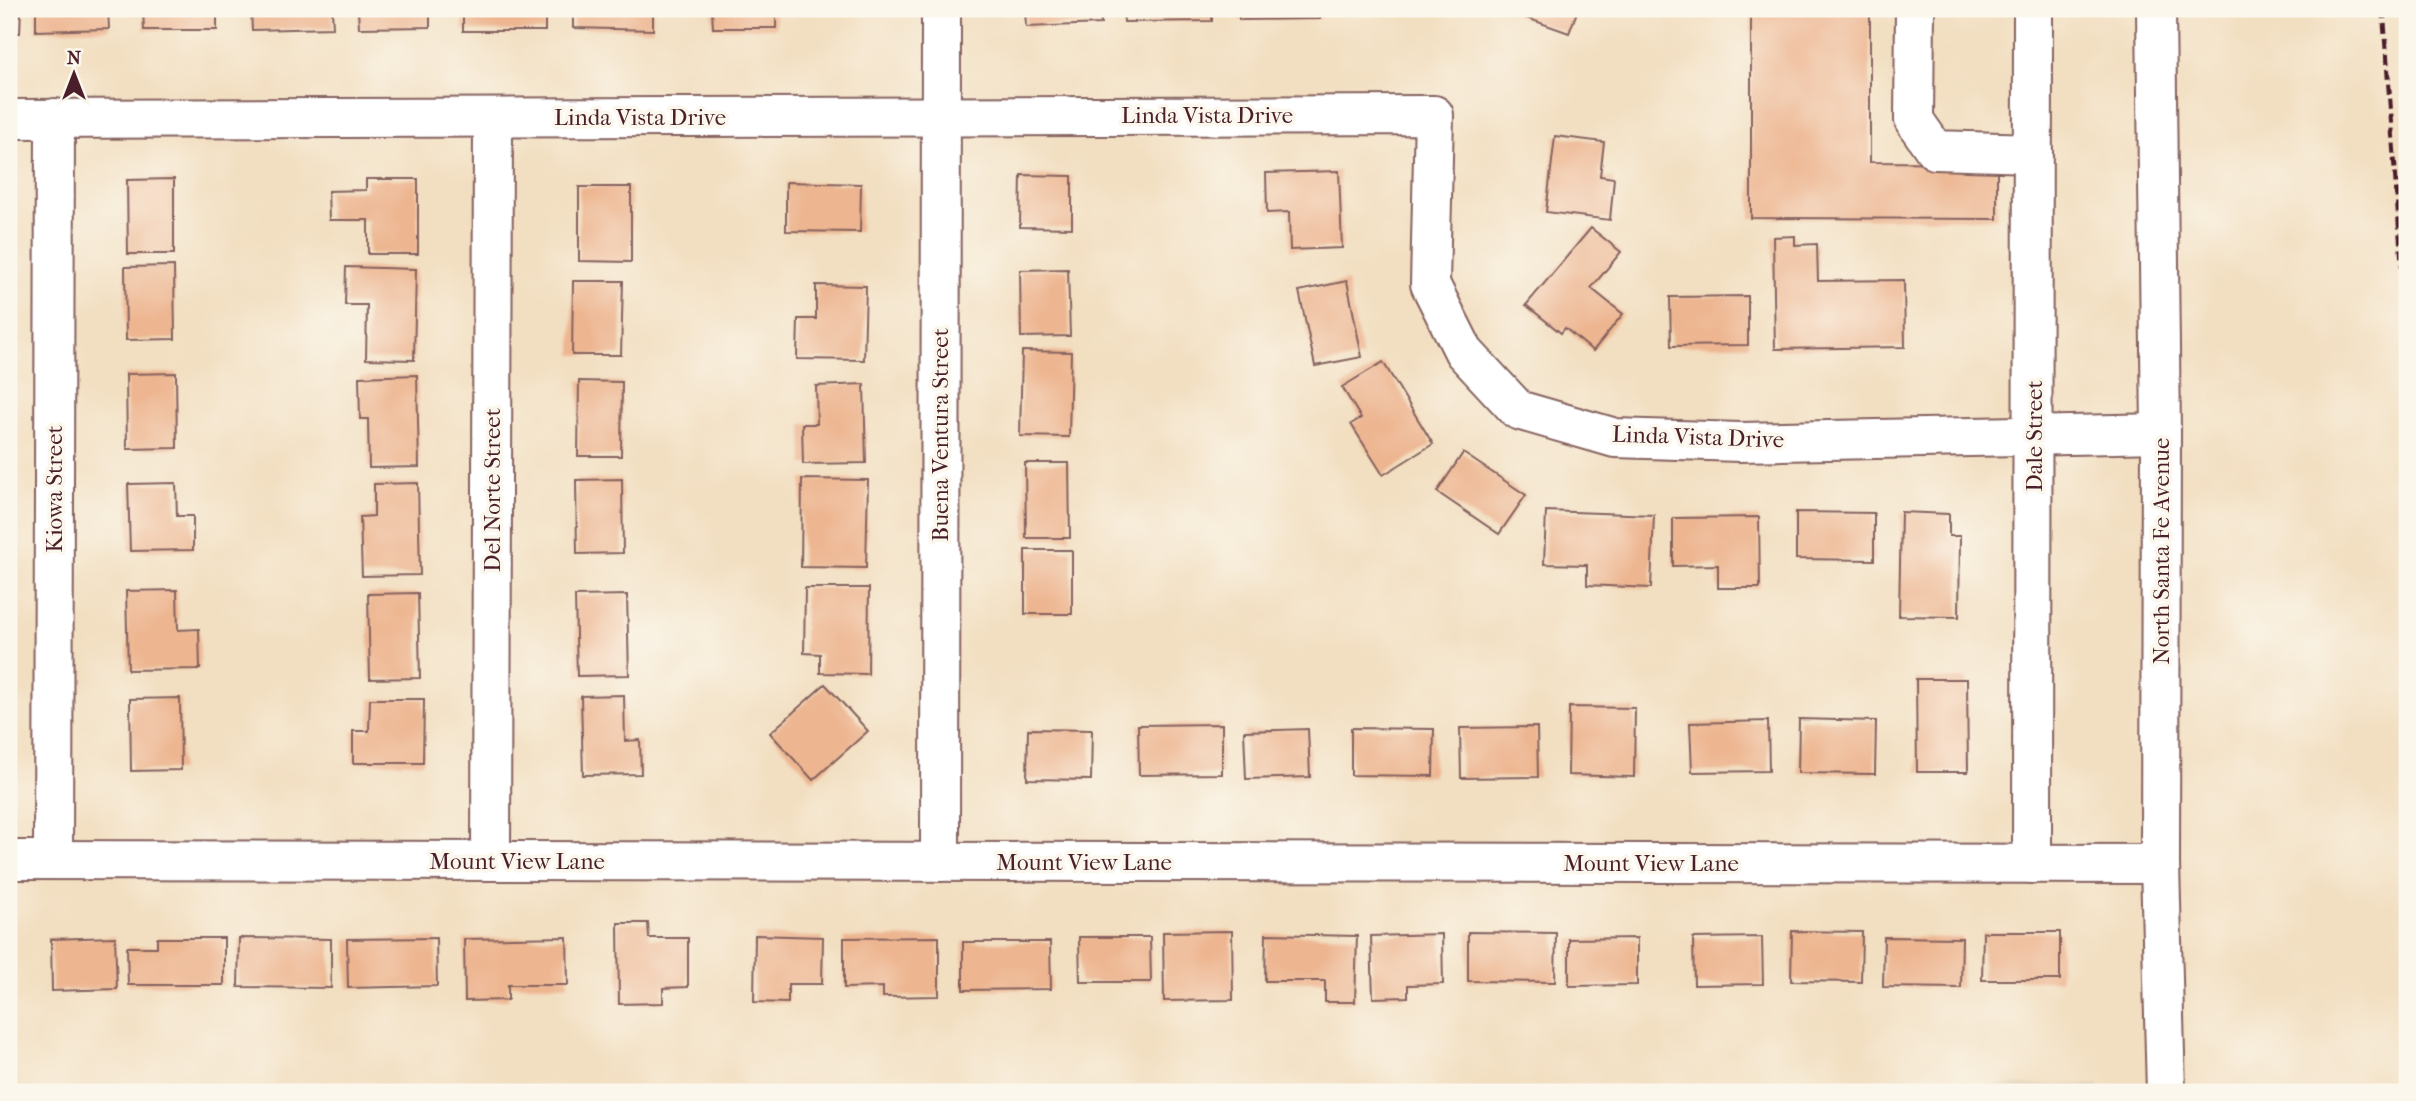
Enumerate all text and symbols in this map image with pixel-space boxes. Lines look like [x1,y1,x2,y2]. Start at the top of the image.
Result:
north arrow [38,38,108,108]
text: N [67,47,82,69]
street label: Linda Vista Drive [1121,102,1293,129]
street label: Linda Vista Drive [554,104,726,131]
street label: Buena Ventura Street [927,328,954,542]
street label: Dale Street [2021,380,2048,492]
street label: Del Norte Street [479,408,506,572]
street label: Linda Vista Drive [1612,421,1784,453]
street label: Kiowa Street [41,425,68,553]
street label: North Santa Fe Avenue [2148,438,2175,664]
street label: Mount View Lane [429,848,605,875]
street label: Mount View Lane [996,849,1172,876]
street label: Mount View Lane [1563,850,1739,877]

